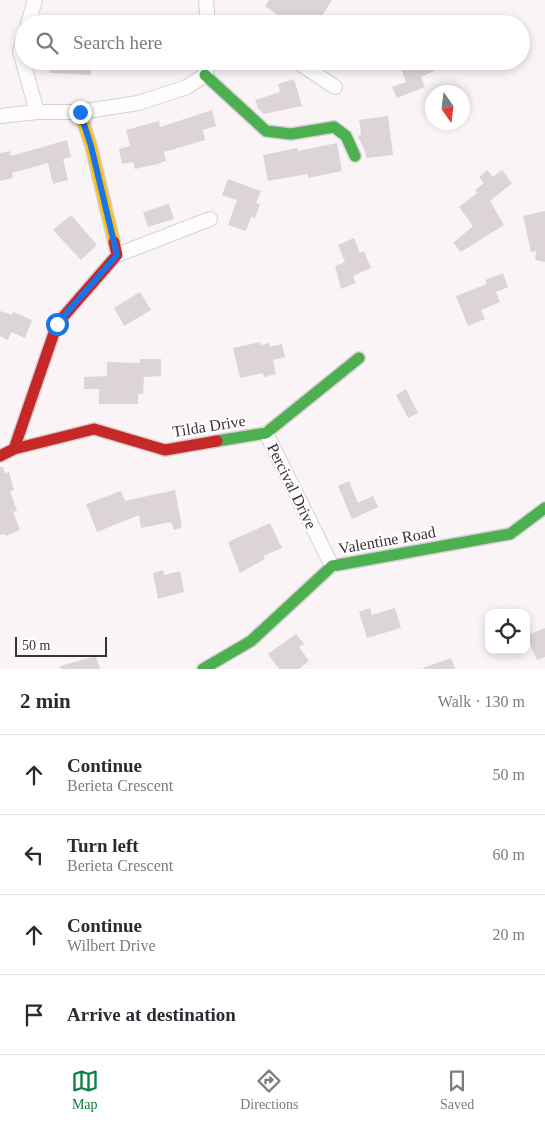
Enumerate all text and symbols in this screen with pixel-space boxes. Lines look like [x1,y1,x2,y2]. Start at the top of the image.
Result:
search box [15,15,530,70]
icon: search [33,29,61,57]
text: Search here [73,32,162,53]
north arrow [425,85,470,130]
route end [69,101,92,124]
route start [46,313,69,336]
street label: Tilda Drive [171,412,247,440]
street label: Percival Drive [264,441,320,531]
street label: Valentine Road [337,523,437,557]
map controls [485,609,530,654]
button: locate [485,609,530,654]
scale bar [15,634,108,657]
text: 50 m [22,638,50,653]
text: 2 min [20,689,71,713]
text: Walk · 130 m [438,693,525,710]
text: Continue [67,755,142,776]
icon: ahead [20,761,48,789]
text: 50 m [493,766,525,783]
text: Berieta Crescent [67,777,173,794]
text: Turn left [67,835,139,856]
icon: left [20,841,48,869]
text: 60 m [493,846,525,863]
text: Berieta Crescent [67,857,173,874]
text: Continue [67,915,142,936]
icon: ahead [20,921,48,949]
text: 20 m [493,926,525,943]
text: Wilbert Drive [67,937,156,954]
icon: arrive [20,1001,48,1029]
text: Arrive at destination [67,1004,236,1025]
tab: Map [71,1067,99,1113]
tab: Directions [240,1067,299,1113]
tab: Saved [440,1067,474,1113]

